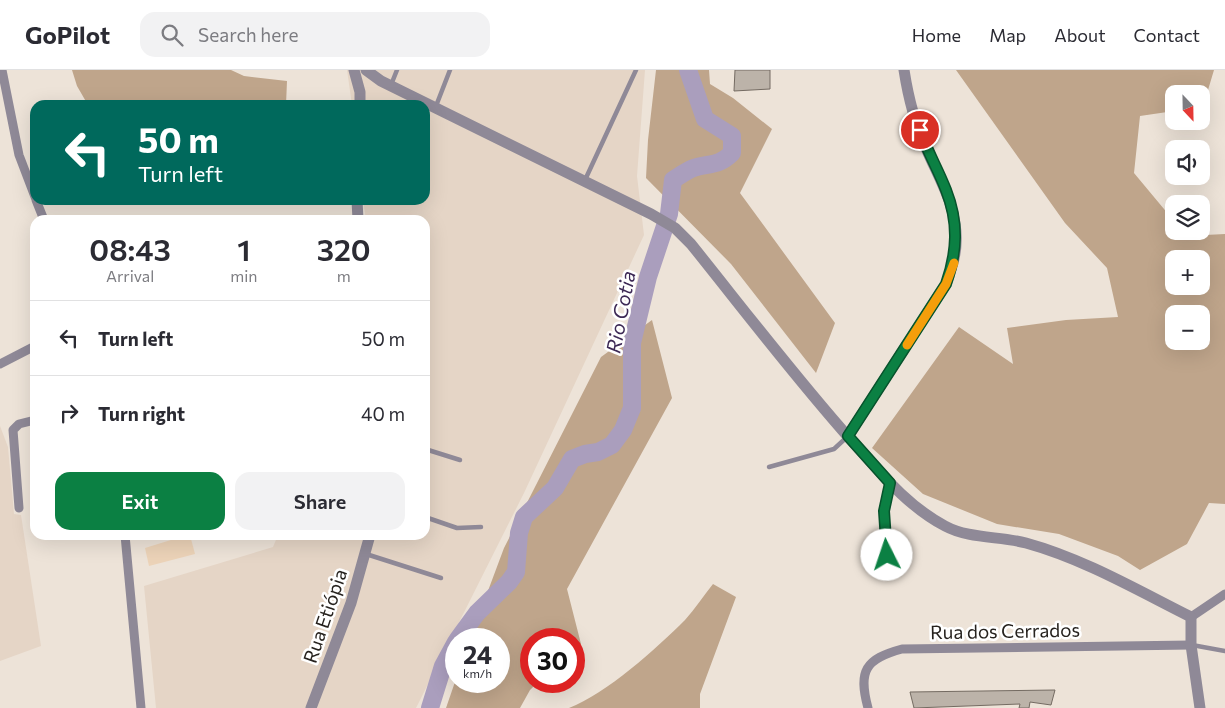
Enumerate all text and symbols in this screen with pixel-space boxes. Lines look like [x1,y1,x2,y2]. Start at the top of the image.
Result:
search box [140,12,490,57]
text: GoPilot [25,20,110,49]
icon: search [158,21,186,49]
text: Search here [198,23,299,46]
text: Home [912,24,961,46]
text: Map [989,24,1026,46]
text: About [1054,24,1106,46]
text: Contact [1134,24,1200,46]
north arrow [1165,85,1210,130]
map controls [1165,85,1210,350]
pin [899,109,941,151]
icon: arrive [906,116,934,144]
text: 50 m [138,117,219,160]
icon: left [55,120,120,185]
button: sound [1165,140,1210,185]
text: Turn left [138,160,223,187]
button: layers [1165,195,1210,240]
text: 08:43 [89,230,171,267]
text: 1 [237,230,251,267]
text: 320 [317,230,371,267]
button: + [1165,250,1210,295]
text: Arrival [106,266,154,285]
text: min [230,266,257,285]
text: m [337,266,351,285]
water label: Rio Cotia [600,269,640,355]
button: − [1165,305,1210,350]
icon: left [55,324,83,352]
text: Turn left [98,327,173,350]
text: 50 m [361,327,405,350]
icon: right [55,399,83,427]
text: Turn right [98,402,185,425]
text: 40 m [361,402,405,425]
button: Exit [55,472,225,530]
button: Share [235,472,405,530]
position arrow [860,528,912,580]
street label: Rua Etiópia [298,566,351,666]
street label: Rua dos Cerrados [930,618,1080,643]
speed limit sign: 30 [520,628,585,693]
text: 24 [463,639,492,669]
text: km/h [463,666,492,680]

